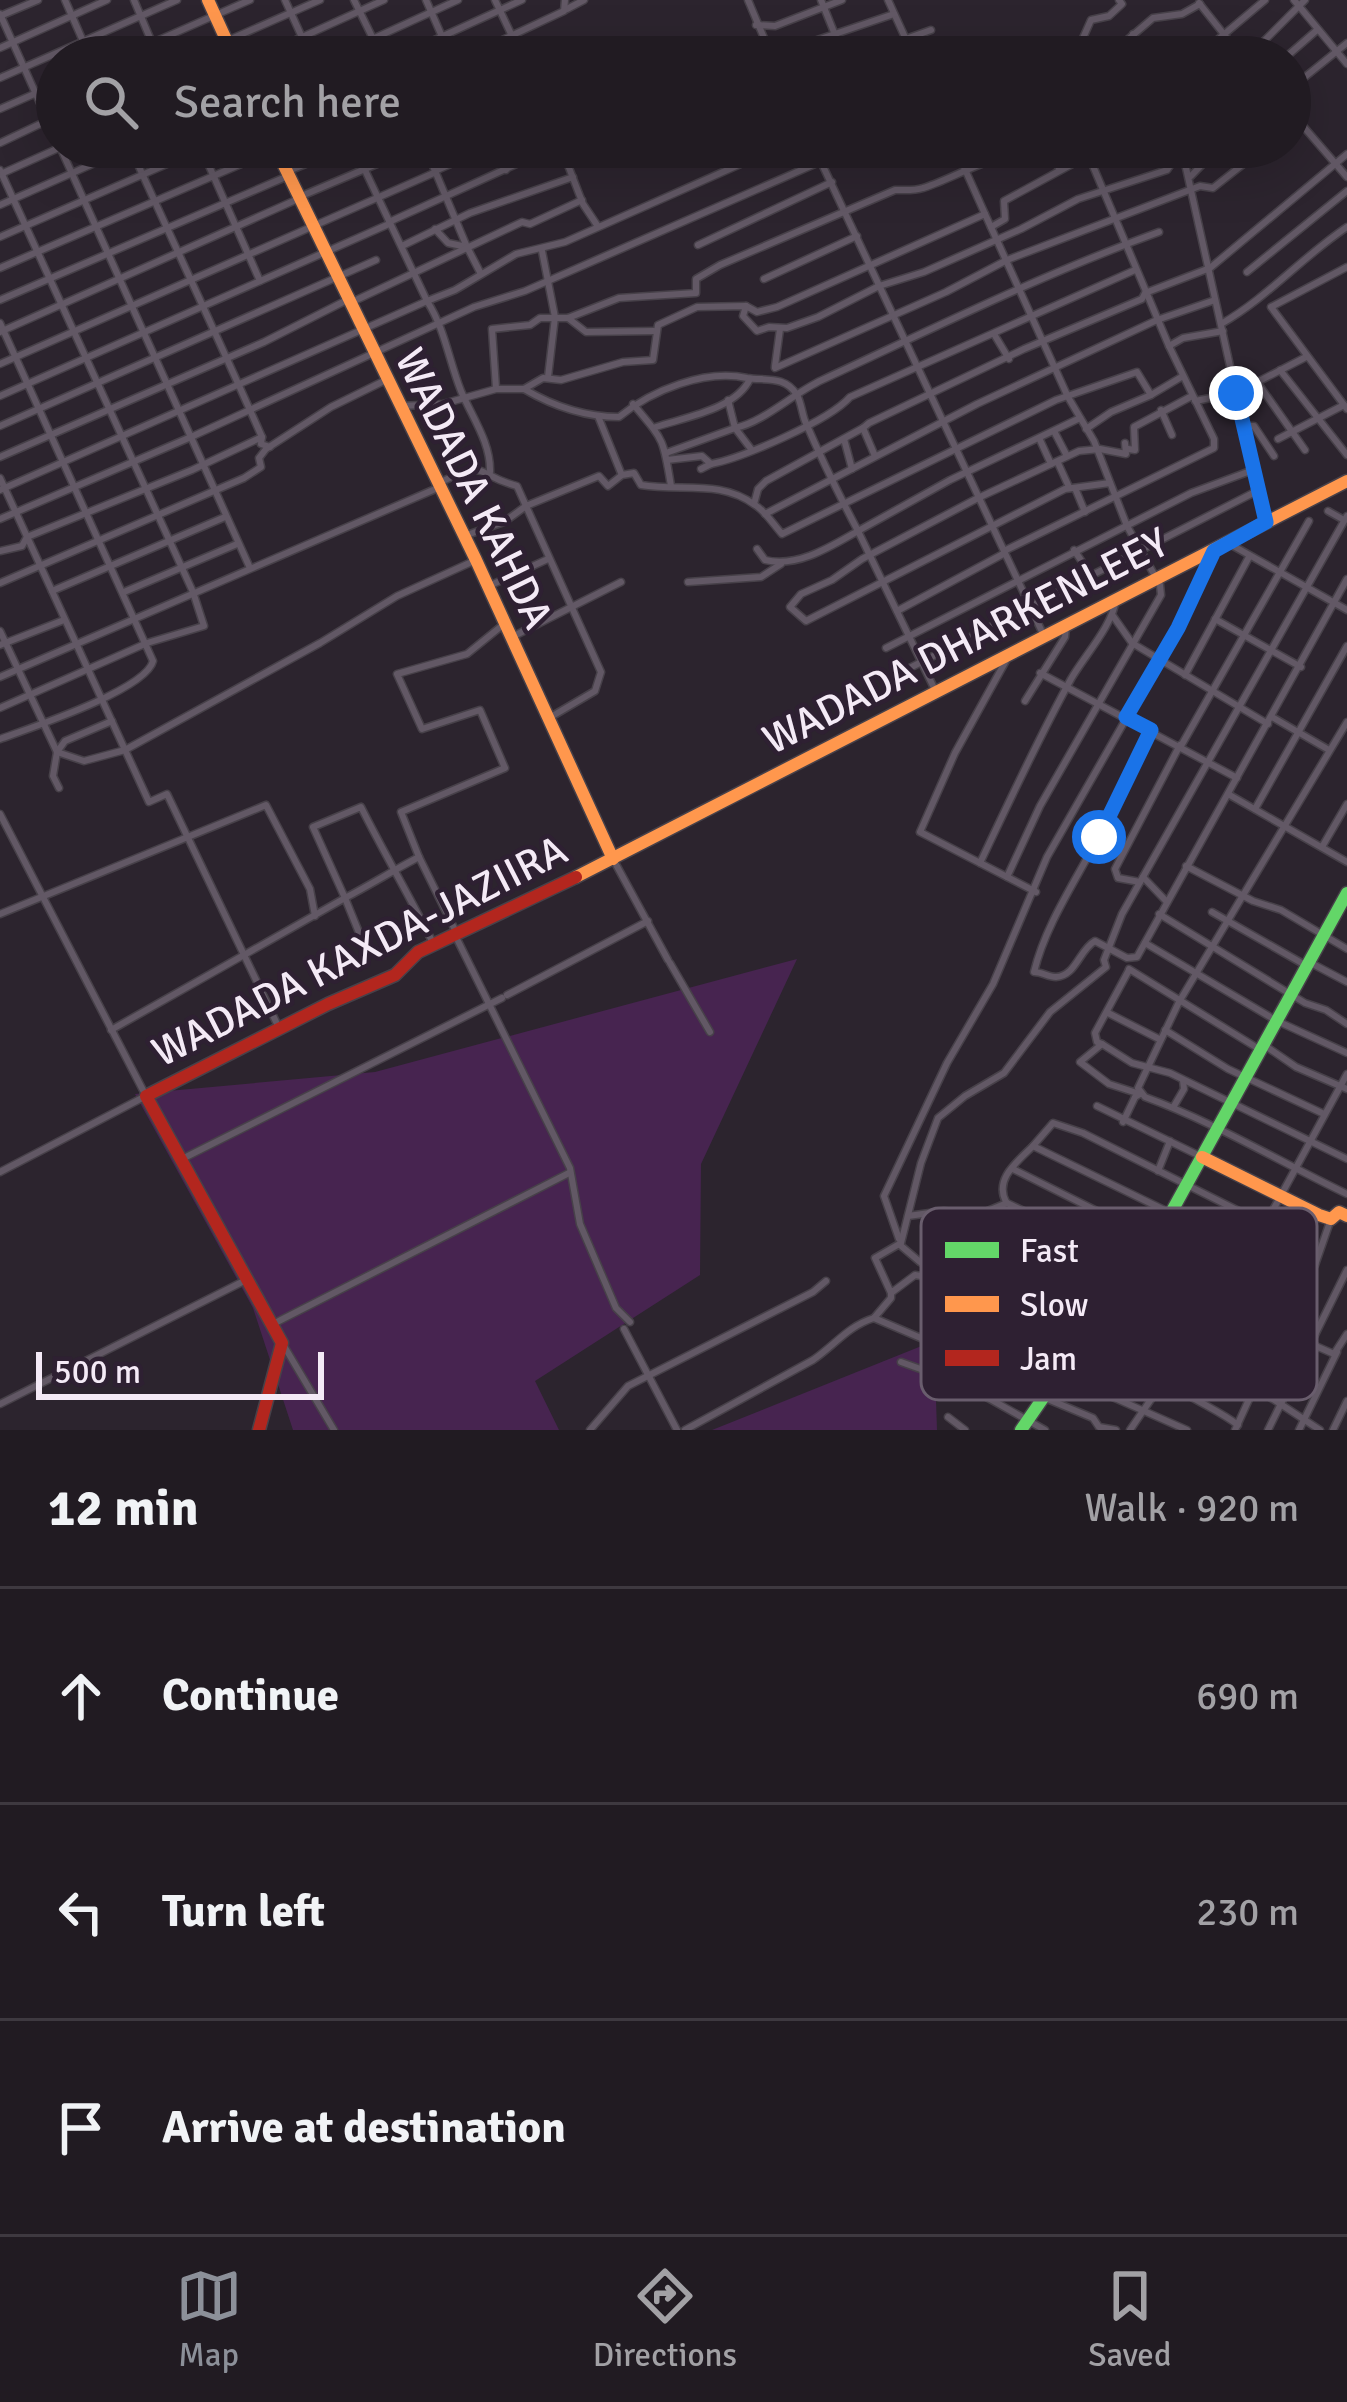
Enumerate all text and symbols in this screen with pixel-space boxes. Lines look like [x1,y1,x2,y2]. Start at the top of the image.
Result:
search box [36,36,1311,168]
icon: search [78,69,144,135]
text: Search here [174,75,401,130]
street label: WADADA KAHDA [384,340,564,637]
route end [1209,366,1263,420]
street label: WADADA DHARKENLEEY [754,517,1177,766]
route start [1072,810,1126,864]
street label: WADADA KAXDA-JAZIIRA [144,825,576,1078]
legend [921,1208,1317,1400]
text: Fast [1020,1231,1079,1272]
text: Slow [1020,1285,1089,1326]
text: Jam [1020,1339,1077,1380]
scale bar [36,1346,324,1399]
text: 500 m [54,1352,141,1393]
text: 12 min [48,1477,199,1540]
text: Walk · 920 m [1085,1484,1299,1532]
icon: ahead [48,1663,114,1729]
text: Continue [162,1668,339,1723]
text: 690 m [1196,1672,1299,1720]
icon: left [48,1879,114,1945]
text: Turn left [162,1884,325,1939]
text: 230 m [1196,1888,1299,1936]
icon: arrive [48,2095,114,2161]
text: Arrive at destination [162,2100,566,2155]
tab: Map [176,2263,242,2376]
tab: Directions [593,2263,737,2376]
tab: Saved [1088,2263,1171,2376]

